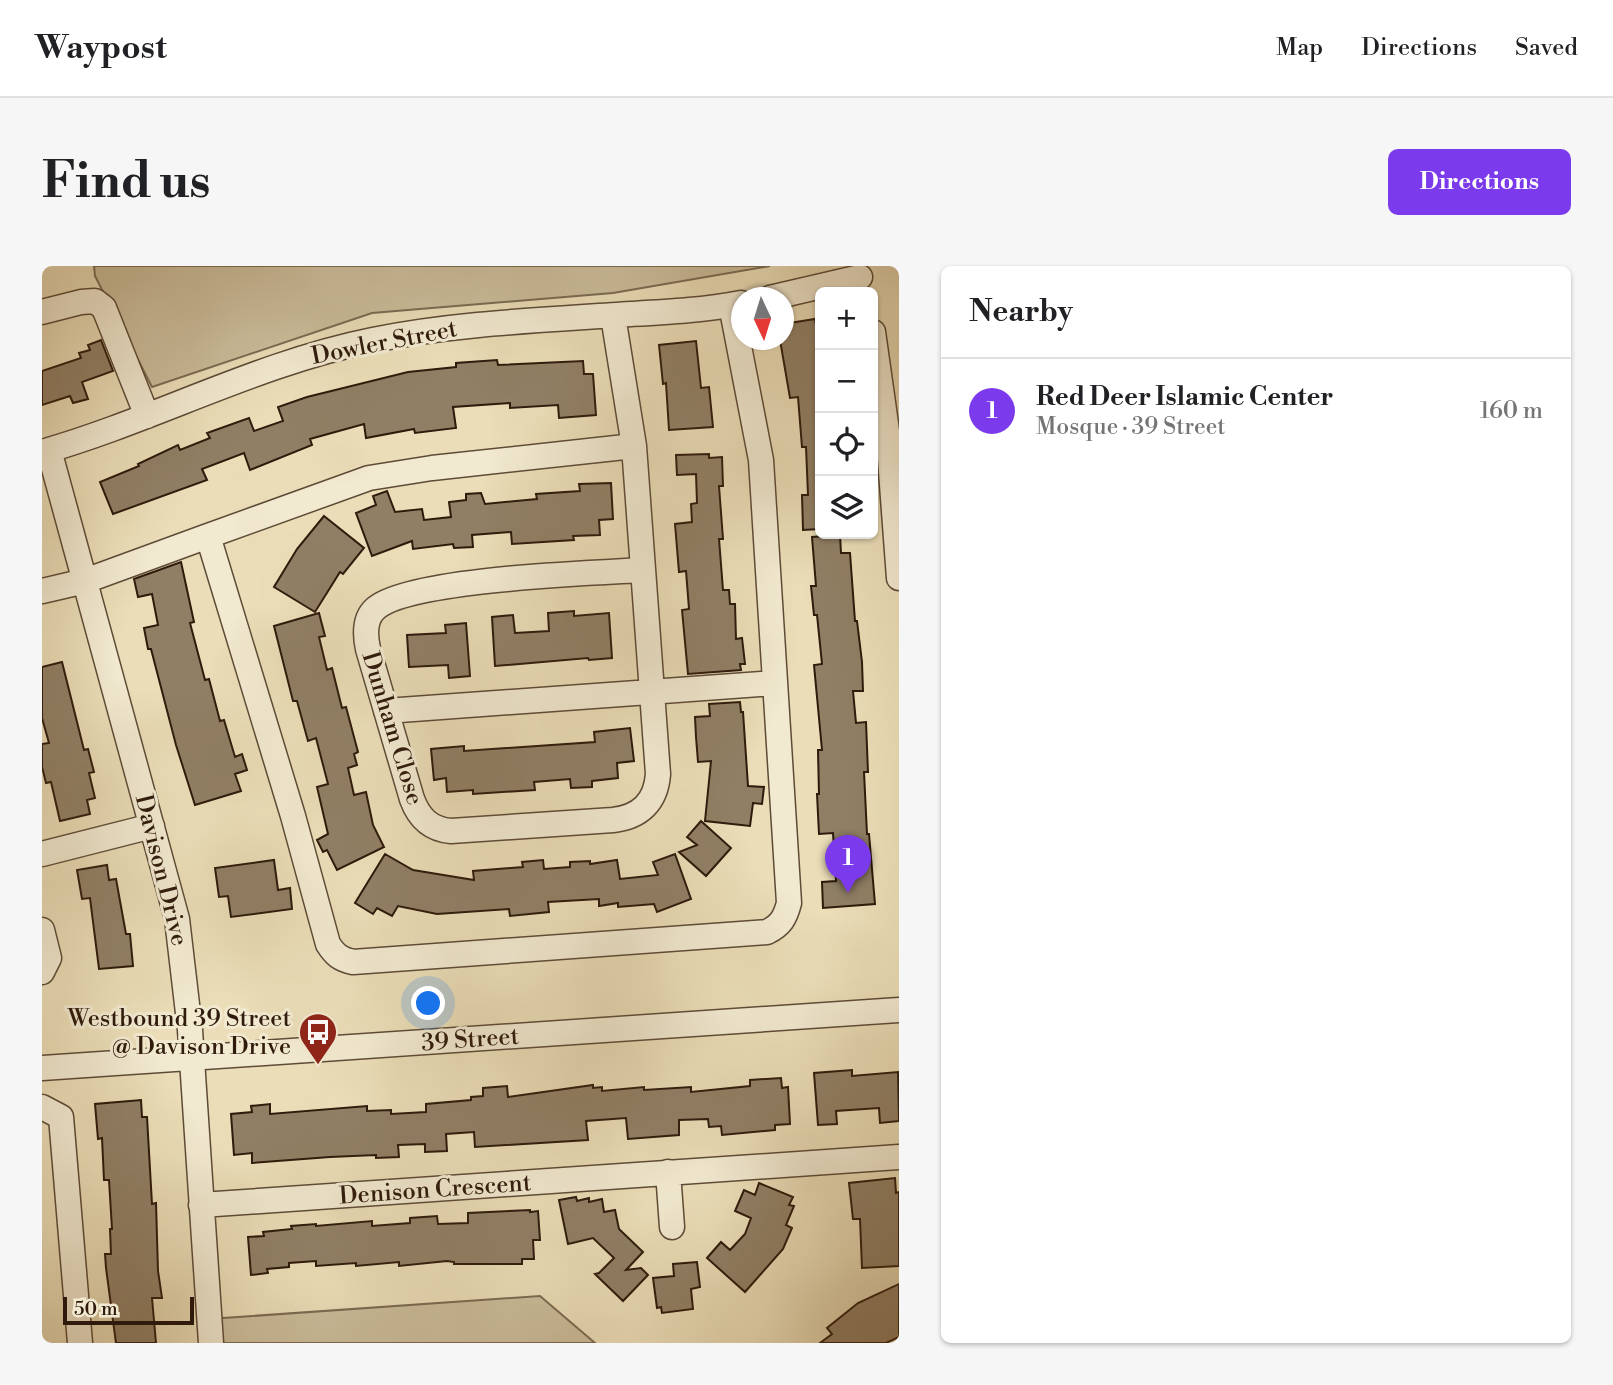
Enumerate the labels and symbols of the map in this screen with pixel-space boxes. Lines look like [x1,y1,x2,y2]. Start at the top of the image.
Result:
north arrow [731,287,794,350]
street label: Dowler Street [309,314,460,372]
street label: Dunham Close [354,648,430,809]
street label: Davison Drive [128,791,194,949]
pin: 1 [825,835,871,893]
your location [411,986,445,1020]
place label: Westbound 39 Street @ Davison Drive [67,1004,291,1062]
bus stop icon: Westbound 39 Street @ Davison Drive [297,1011,339,1066]
street label: 39 Street [420,1022,520,1058]
street label: Denison Crescent [338,1168,533,1212]
scale bar [63,1294,194,1326]

